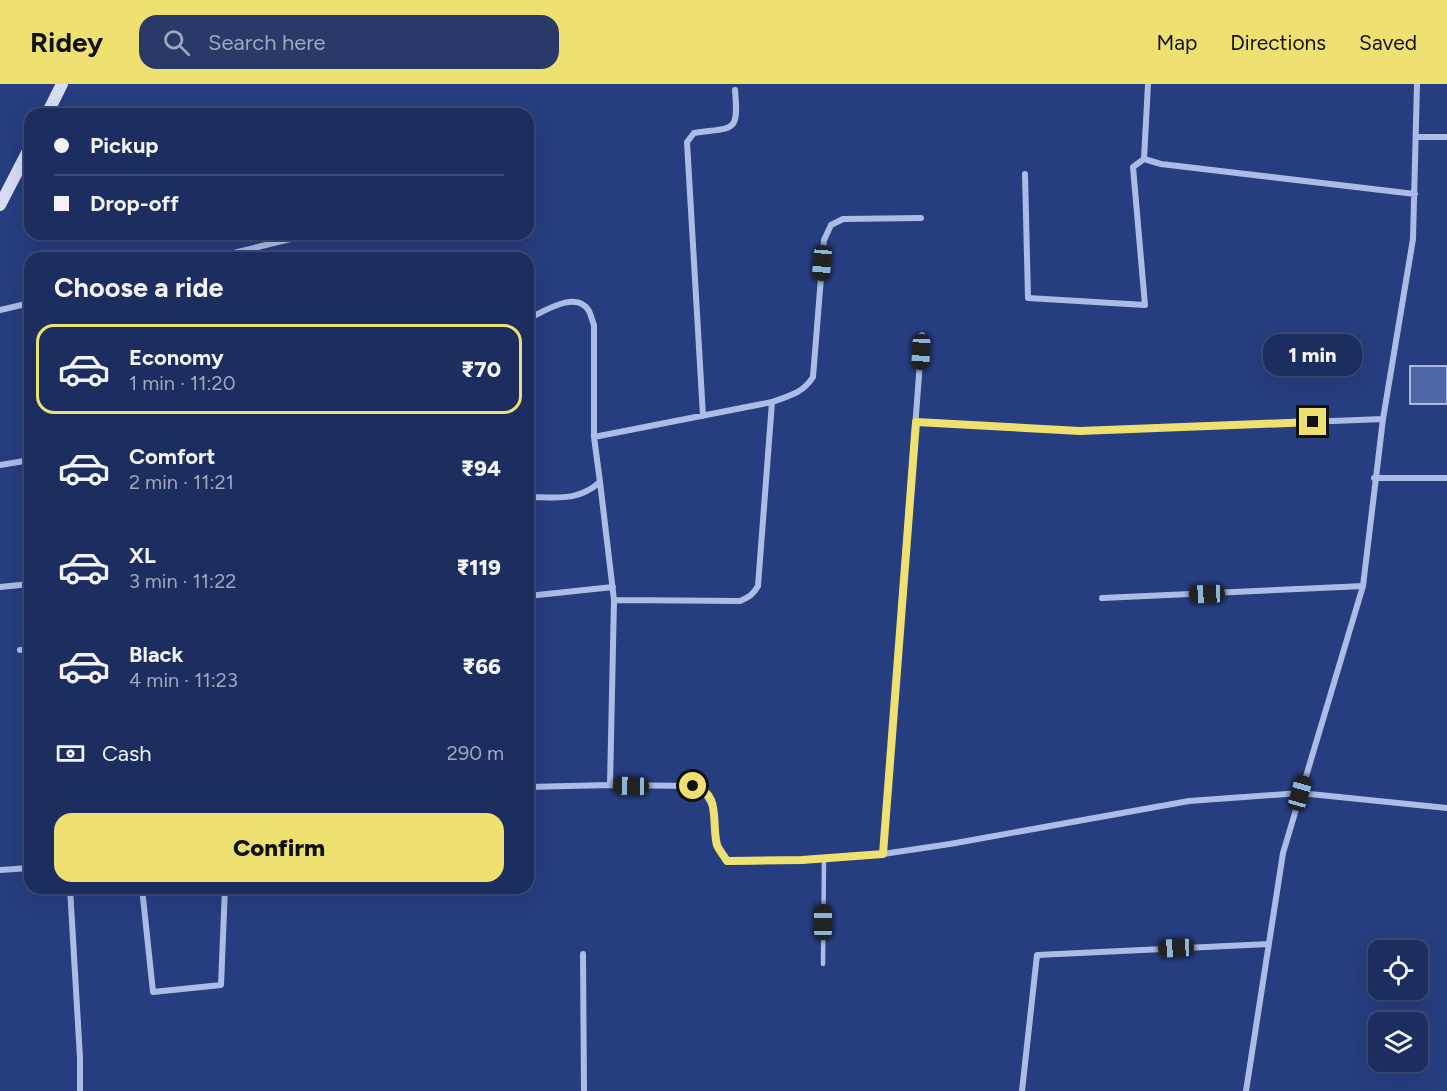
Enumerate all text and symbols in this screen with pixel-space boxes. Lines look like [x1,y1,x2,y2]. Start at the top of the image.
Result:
search box [139,15,559,69]
text: Ridey [30,25,103,59]
icon: search [160,26,193,59]
text: Search here [208,29,326,56]
text: Map [1156,30,1197,55]
text: Directions [1230,30,1326,55]
text: Saved [1359,30,1417,55]
text: Pickup [90,132,159,159]
text: Drop-off [90,190,179,217]
car [811,244,833,282]
text: Choose a ride [54,271,223,304]
car [911,334,931,370]
callout: 1 min [1264,335,1362,377]
icon: car [57,342,111,396]
text: 1 min [1289,343,1336,367]
text: Economy [129,344,224,371]
text: ₹70 [461,356,501,383]
text: 1 min · 11:20 [129,371,236,395]
route end [1299,408,1326,435]
icon: car [57,441,111,495]
text: Comfort [129,443,215,470]
text: ₹94 [461,455,501,482]
text: 2 min · 11:21 [129,470,234,494]
icon: car [57,540,111,594]
text: XL [129,542,156,569]
text: ₹119 [456,554,501,581]
text: 3 min · 11:22 [129,569,237,593]
car [1189,584,1225,604]
icon: car [57,639,111,693]
text: Black [129,641,183,668]
text: ₹66 [462,653,501,680]
text: 4 min · 11:23 [129,668,238,692]
icon: cash [54,737,87,770]
text: Cash [102,740,152,767]
text: 290 m [447,741,504,765]
route start [679,772,706,799]
car [1286,773,1314,813]
car [613,777,649,795]
button: Confirm [54,813,504,882]
car [814,904,832,940]
car [1158,938,1194,958]
map controls [1368,940,1428,1072]
button: locate [1368,940,1428,1000]
button: layers [1368,1012,1428,1072]

